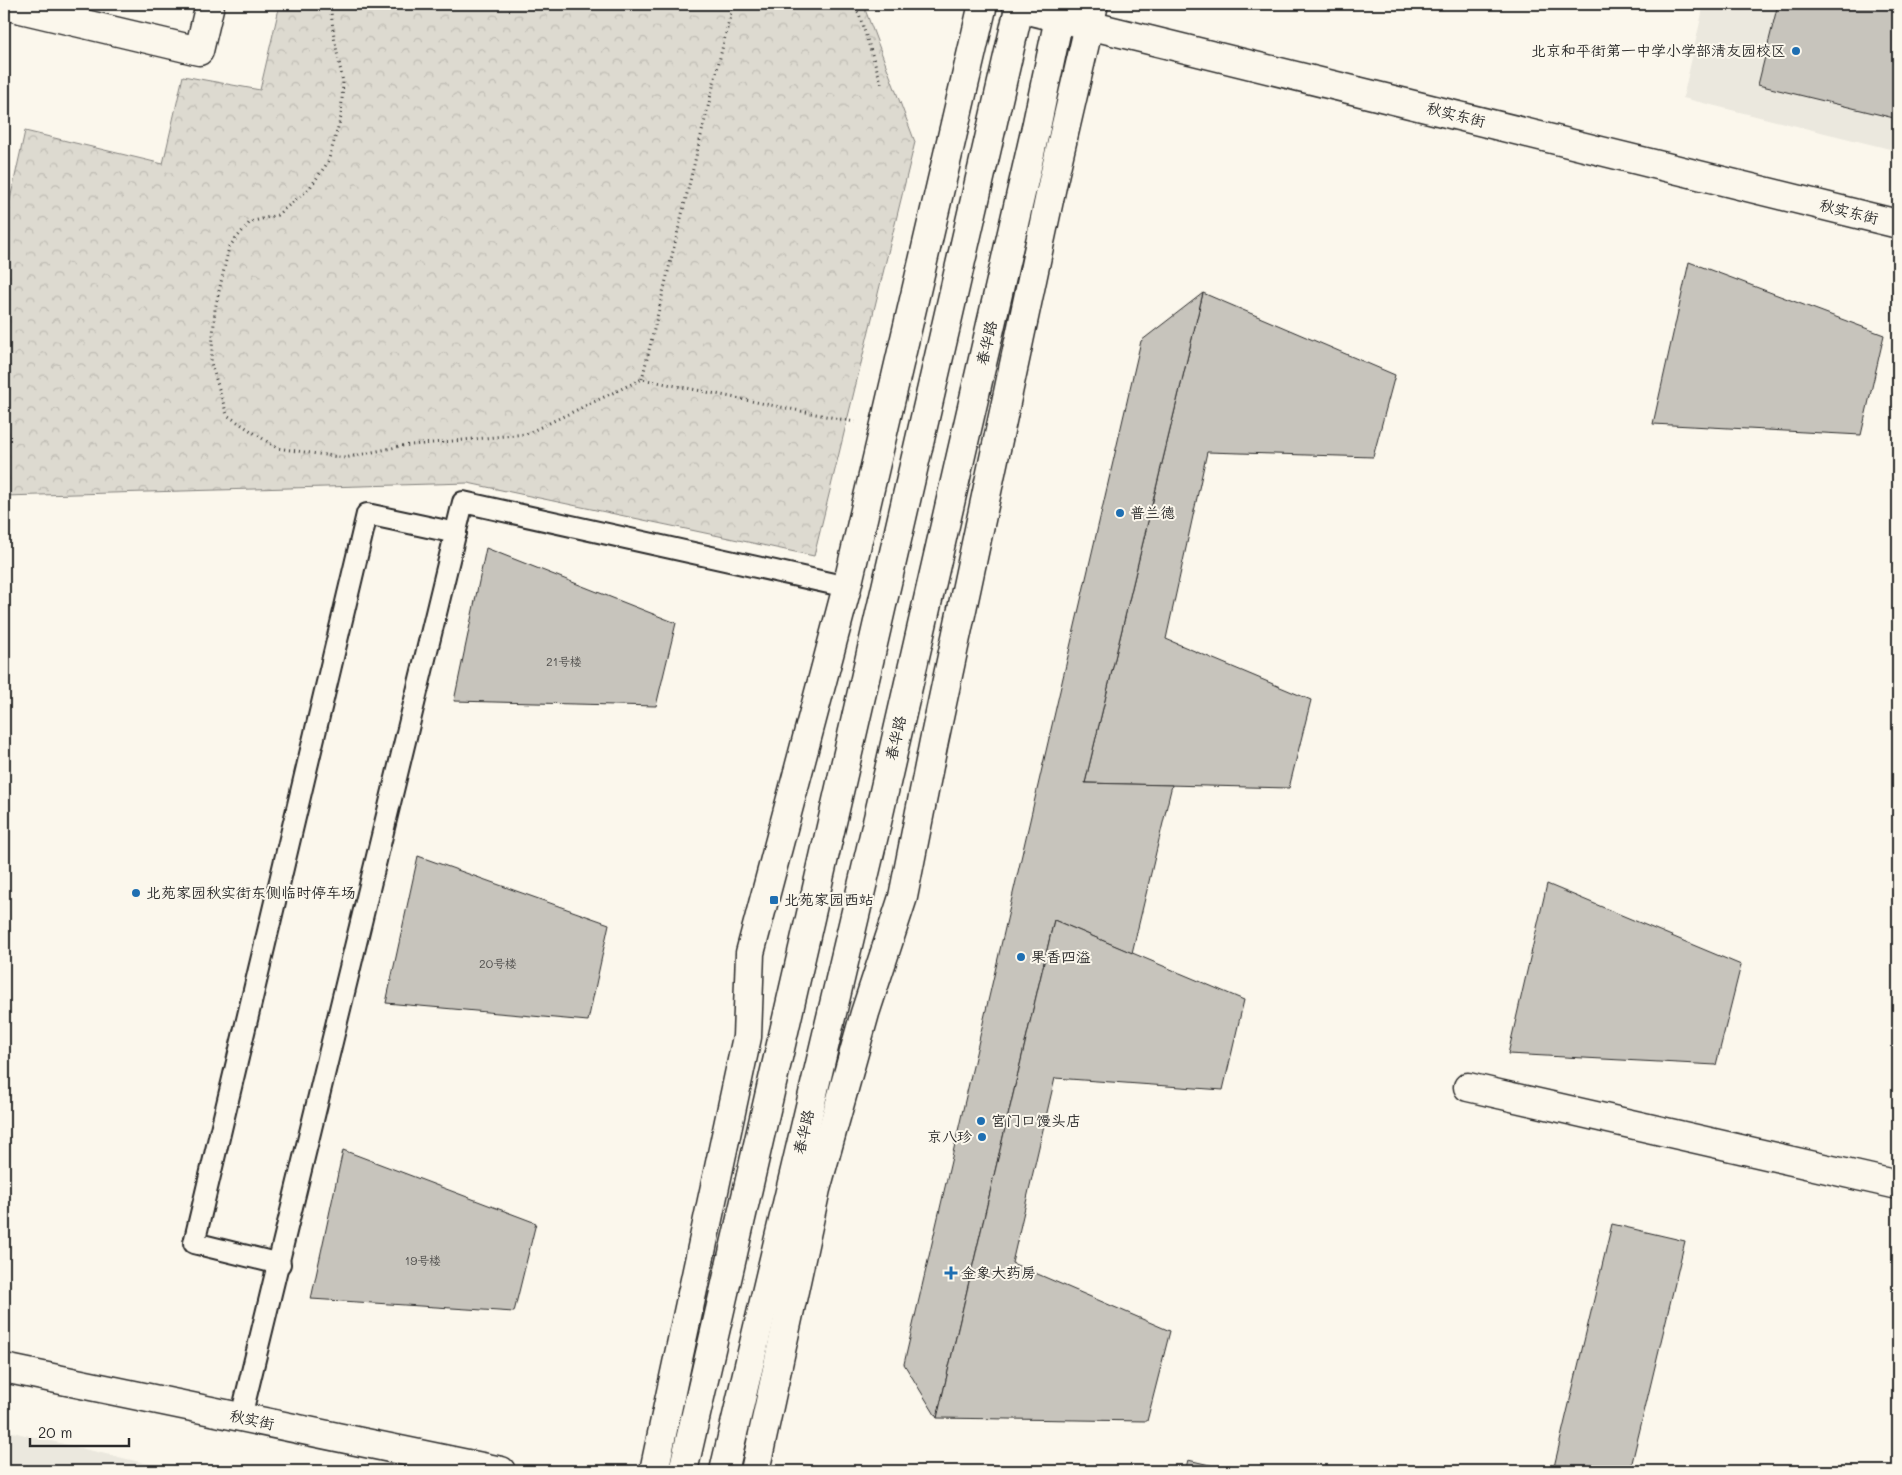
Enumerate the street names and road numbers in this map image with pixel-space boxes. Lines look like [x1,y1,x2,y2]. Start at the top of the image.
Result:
street label: 秋实东街 [1425,97,1488,131]
street label: 秋实东街 [1818,194,1881,228]
street label: 春华路 [971,319,1001,367]
street label: 春华路 [880,714,910,762]
street label: 春华路 [788,1108,818,1156]
street label: 秋实街 [228,1405,276,1433]

